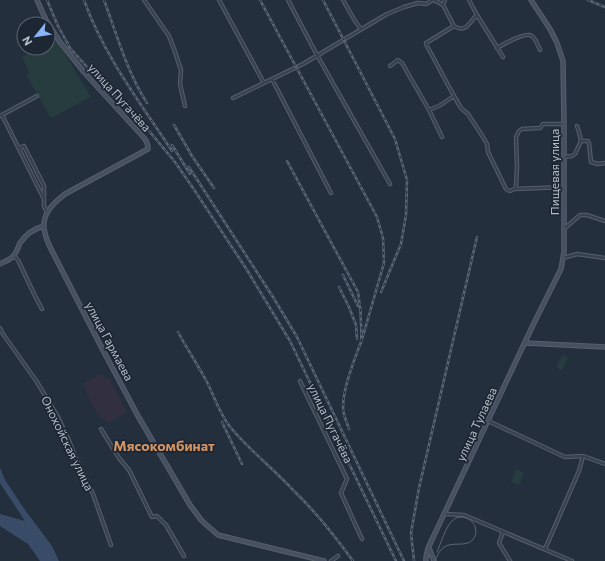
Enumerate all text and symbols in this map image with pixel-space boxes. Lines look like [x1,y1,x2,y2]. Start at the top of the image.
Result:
north arrow [16,16,56,56]
text: N [19,34,35,48]
street label: улица Пугачёва [86,60,154,134]
street label: Пищевая улица [547,129,561,215]
street label: улица Гармаева [83,299,137,383]
street label: улица Пугачёва [306,381,356,465]
street label: улица Тулаева [453,385,499,463]
street label: Онохойская улица [39,393,97,493]
district label: Мясокомбинат [113,437,215,454]

